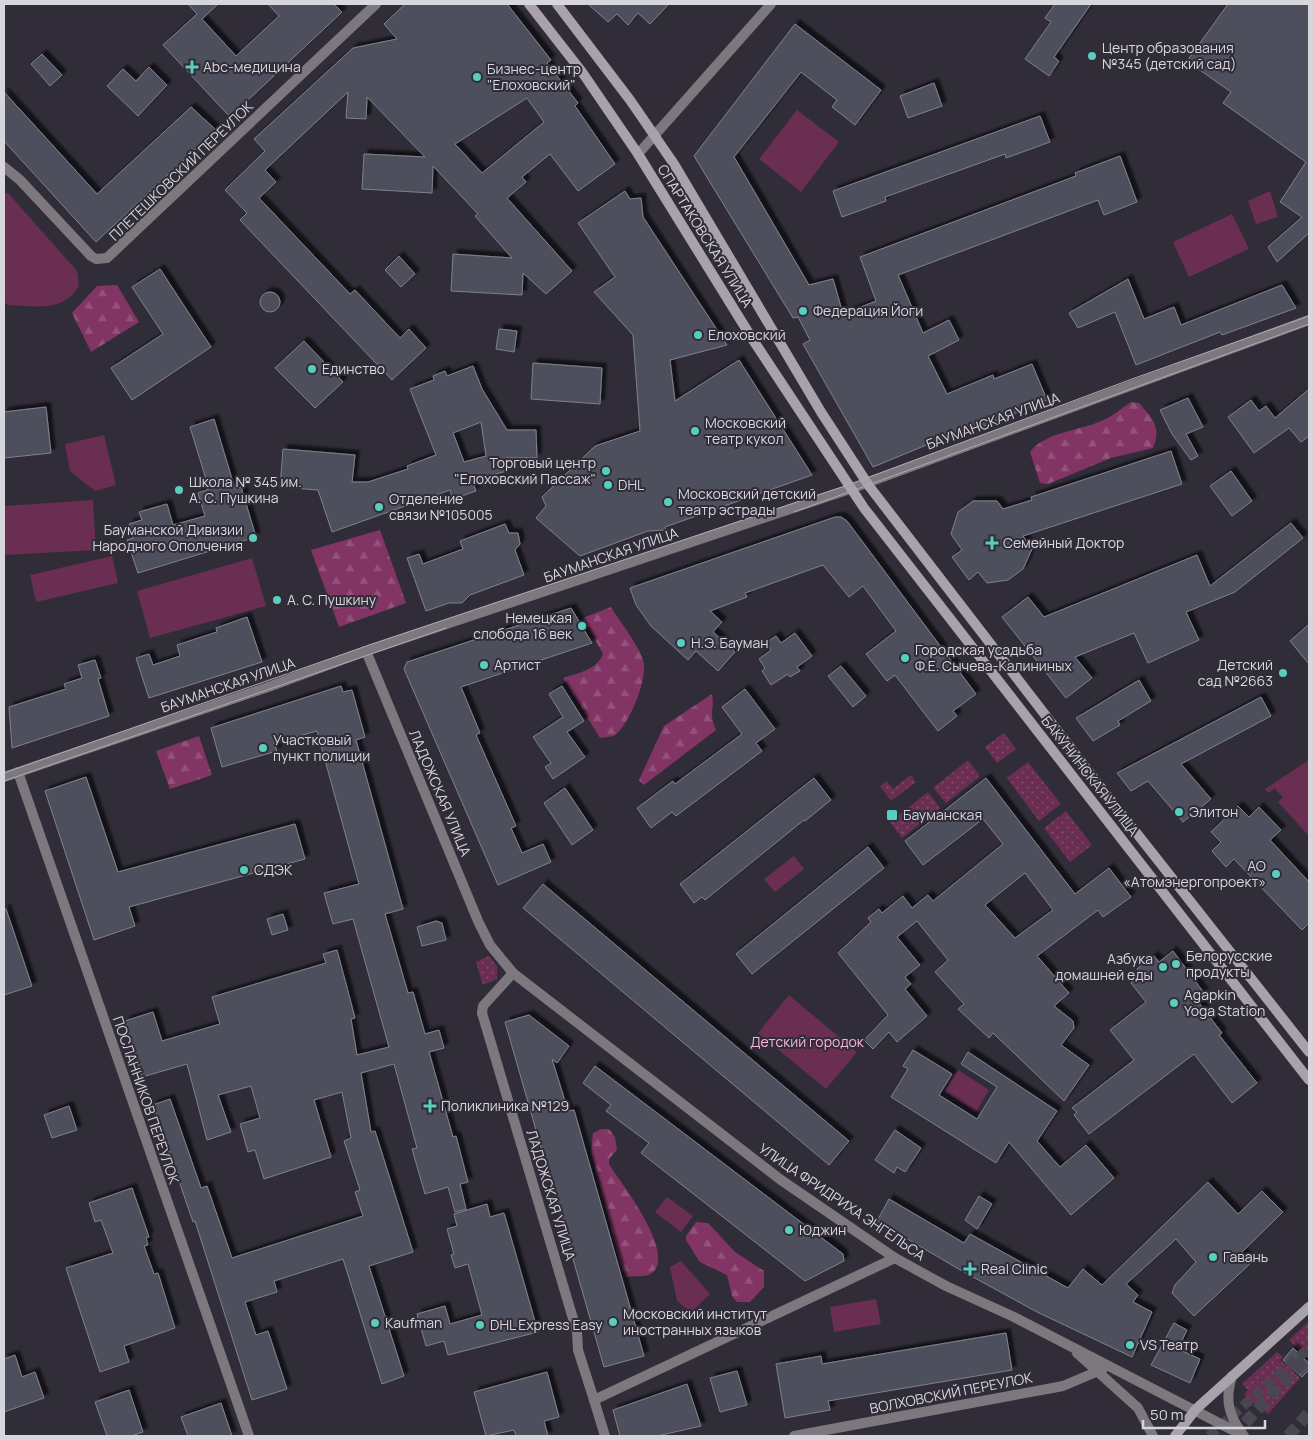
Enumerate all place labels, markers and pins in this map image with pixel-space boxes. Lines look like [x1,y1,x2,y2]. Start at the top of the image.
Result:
place label: Центр образования №345 (детский сад) [1102,38,1236,73]
marker: Центр образования №345 (детский сад) [1086,50,1098,62]
place label: Abc-медицина [203,57,301,76]
place label: Бизнес-центр "Елоховский" [487,59,581,94]
marker: Abc-медицина [185,60,199,74]
marker: Бизнес-центр "Елоховский" [471,71,483,83]
place label: Федерация Йоги [813,301,923,320]
marker: Федерация Йоги [797,305,809,317]
place label: Елоховский [708,325,786,344]
marker: Елоховский [692,329,704,341]
place label: Единство [322,359,385,378]
marker: Единство [306,363,318,375]
place label: Московский театр кукол [705,413,786,448]
marker: Московский театр кукол [689,425,701,437]
place label: Торговый центр "Елоховский Пассаж" [454,453,596,488]
marker: Торговый центр "Елоховский Пассаж" [600,465,612,477]
place label: Школа № 345 им. А. С. Пушкина [189,472,302,507]
place label: DHL [618,475,644,494]
marker: DHL [602,479,614,491]
marker: Школа № 345 им. А. С. Пушкина [173,484,185,496]
place label: Московский детский театр эстрады [678,484,816,519]
place label: Отделение связи №105005 [389,489,493,524]
marker: Московский детский театр эстрады [662,496,674,508]
marker: Отделение связи №105005 [373,501,385,513]
place label: Бауманской Дивизии Народного Ополчения [92,520,243,555]
marker: Бауманской Дивизии Народного Ополчения [247,532,259,544]
place label: Семейный Доктор [1003,533,1124,552]
marker: Семейный Доктор [985,536,999,550]
place label: А. С. Пушкину [287,590,377,609]
marker: А. С. Пушкину [271,594,283,606]
place label: Немецкая слобода 16 век [473,608,573,643]
marker: Немецкая слобода 16 век [576,620,588,632]
place label: Н.Э. Бауман [691,633,769,652]
marker: Н.Э. Бауман [675,637,687,649]
place label: Городская усадьба Ф.Е. Сычева-Калининых [915,640,1072,675]
marker: Городская усадьба Ф.Е. Сычева-Калининых [899,652,911,664]
place label: Артист [494,655,541,674]
place label: Детский сад №2663 [1198,655,1273,690]
marker: Артист [478,659,490,671]
marker: Детский сад №2663 [1277,667,1289,679]
place label: Участковый пункт полиции [273,730,370,765]
marker: Участковый пункт полиции [257,742,269,754]
place label: Элитон [1189,802,1238,821]
place label: Бауманская [903,805,982,824]
marker: Элитон [1173,806,1185,818]
marker: Бауманская [885,808,899,822]
place label: АО «Атомэнергопроект» [1123,856,1266,891]
place label: СДЭК [254,860,293,879]
marker: СДЭК [238,864,250,876]
marker: АО «Атомэнергопроект» [1270,868,1282,880]
place label: Белорусские продукты [1186,946,1272,981]
place label: Азбука домашней еды [1055,949,1153,984]
marker: Белорусские продукты [1170,958,1182,970]
marker: Азбука домашней еды [1157,961,1169,973]
place label: Agapkin Yoga Station [1184,985,1265,1020]
marker: Agapkin Yoga Station [1168,997,1180,1009]
place label: Поликлиника №129 [441,1096,569,1115]
marker: Поликлиника №129 [423,1099,437,1113]
place label: Юджин [799,1220,846,1239]
marker: Юджин [783,1224,795,1236]
place label: Гавань [1223,1247,1268,1266]
marker: Гавань [1207,1251,1219,1263]
place label: Real Clinic [981,1259,1048,1278]
marker: Real Clinic [963,1262,977,1276]
place label: Московский институт иностранных языков [623,1304,767,1339]
place label: Kaufman [385,1313,442,1332]
place label: DHL Express Easy [490,1315,603,1334]
marker: Московский институт иностранных языков [607,1316,619,1328]
marker: Kaufman [369,1317,381,1329]
marker: DHL Express Easy [474,1319,486,1331]
place label: VS Театр [1140,1335,1198,1354]
marker: VS Театр [1124,1339,1136,1351]

